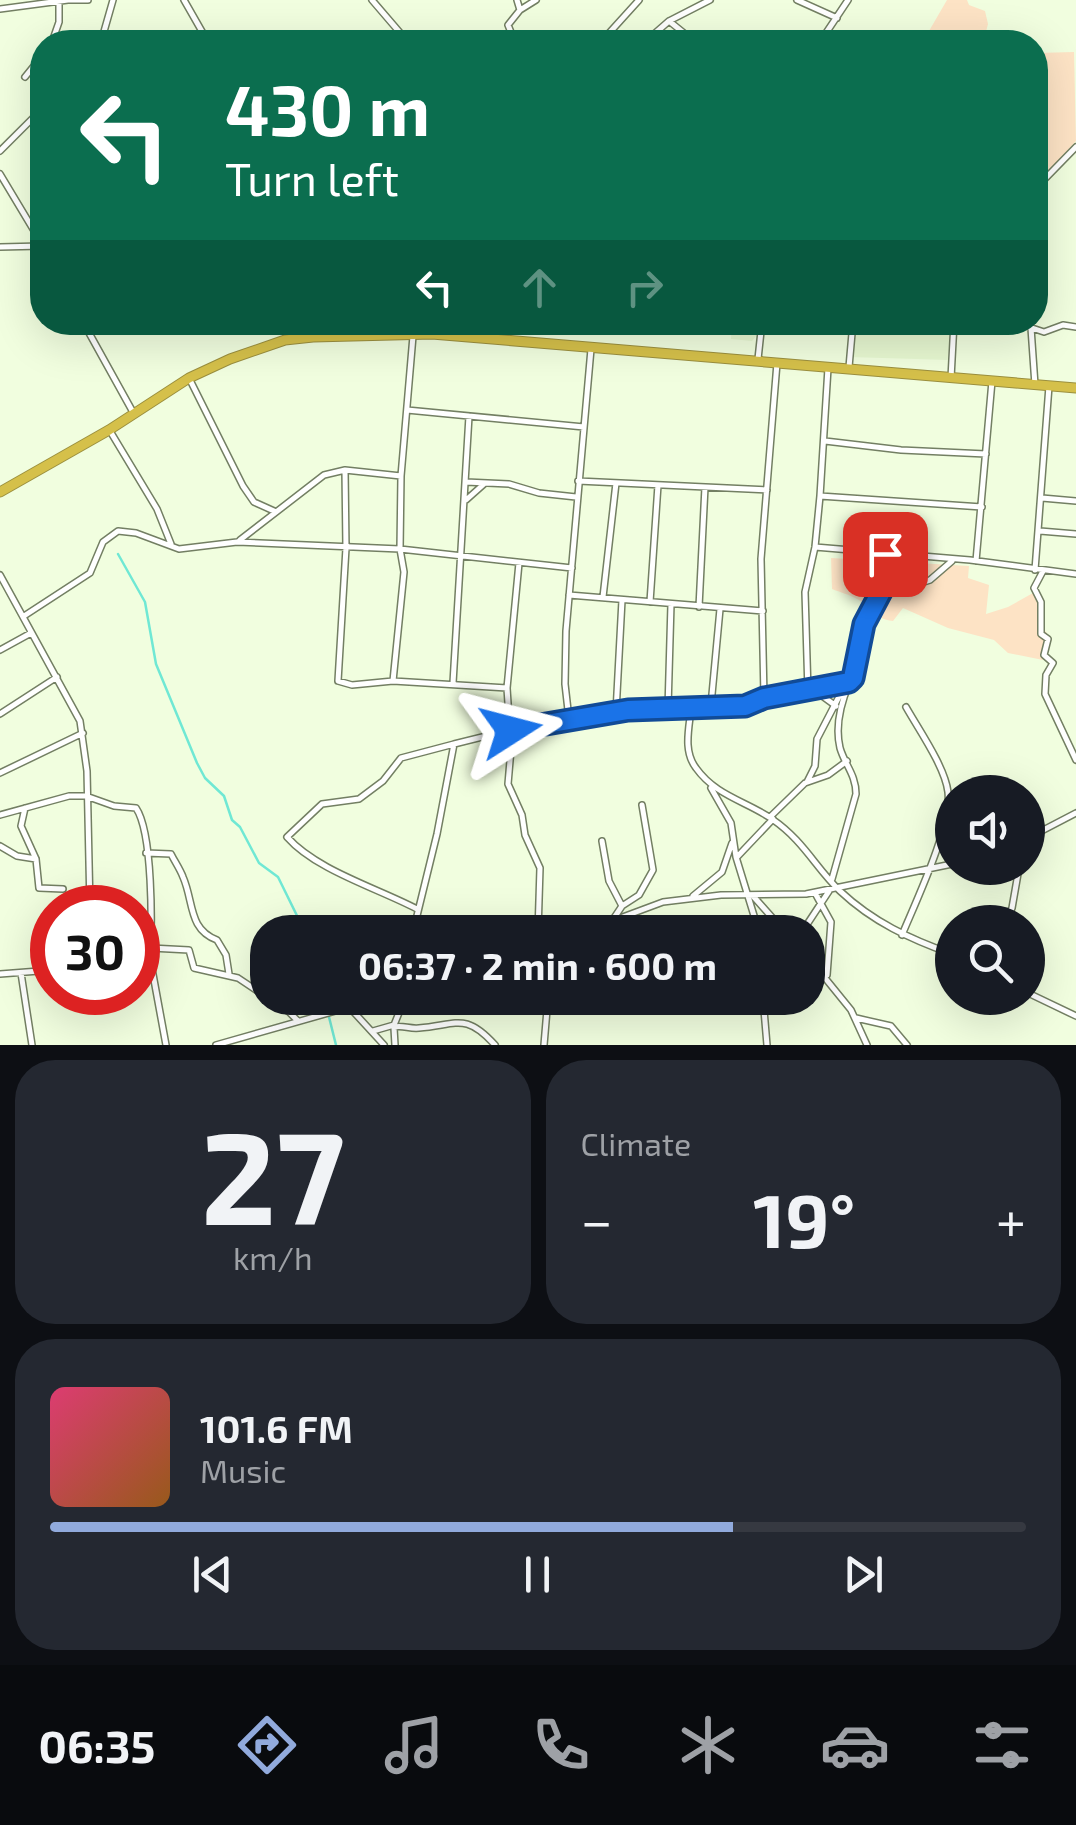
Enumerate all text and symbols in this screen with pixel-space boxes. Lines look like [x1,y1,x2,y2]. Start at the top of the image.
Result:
text: 430 m [225,66,430,150]
icon: left [60,70,190,200]
text: Turn left [225,151,399,205]
icon: left [407,260,462,315]
icon: ahead [512,260,567,315]
icon: right [617,260,672,315]
pin [843,512,928,597]
icon: arrive [858,527,913,582]
position arrow [459,678,563,782]
map controls [935,775,1045,1015]
button: sound [935,775,1045,885]
speed limit sign: 30 [30,885,160,1015]
button: search [935,905,1045,1015]
text: 06:37 · 2 min · 600 m [358,942,717,988]
text: 27 [201,1095,345,1251]
text: Climate [581,1124,691,1162]
text: 19° [753,1173,855,1263]
text: − [581,1186,613,1252]
text: + [996,1186,1026,1252]
text: km/h [233,1238,312,1276]
text: 101.6 FM [200,1405,353,1451]
text: Music [200,1451,286,1489]
icon: previous [185,1547,240,1602]
icon: pause [510,1547,565,1602]
icon: next [836,1547,891,1602]
icon: directions [232,1710,302,1780]
icon: music [379,1710,449,1780]
icon: phone [526,1710,596,1780]
icon: climate [673,1710,743,1780]
icon: car [820,1710,890,1780]
icon: filters [967,1710,1037,1780]
text: 06:35 [39,1718,155,1772]

